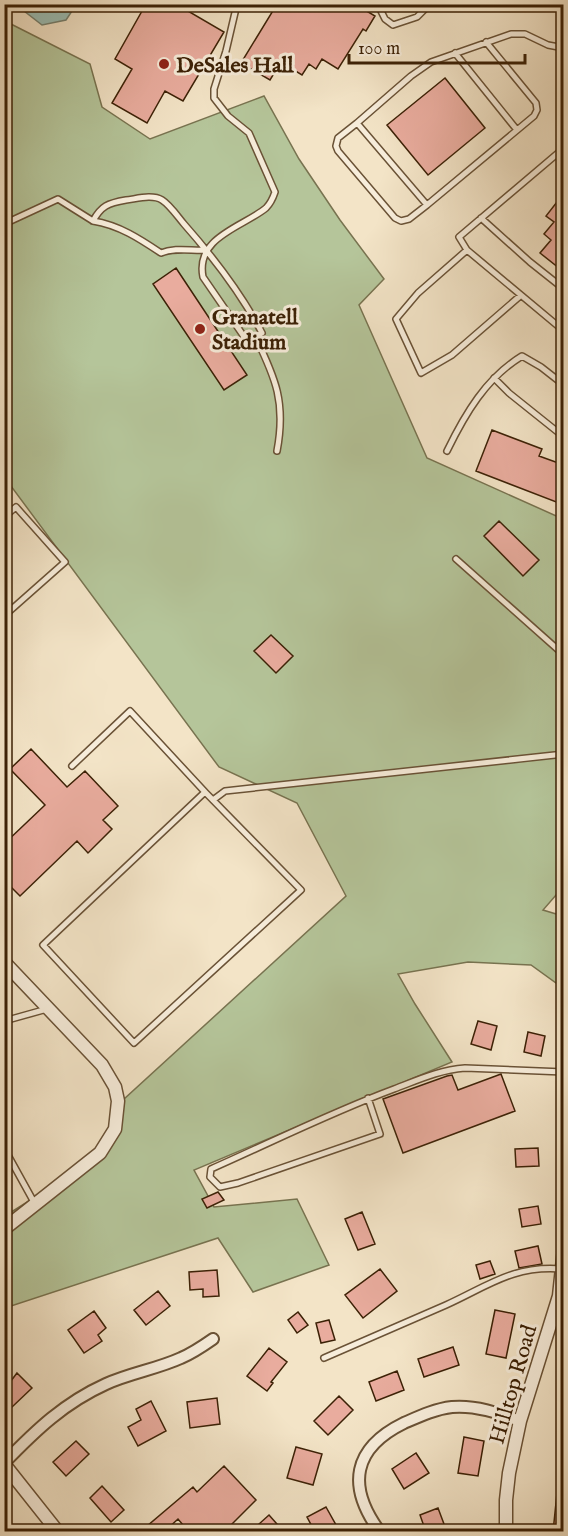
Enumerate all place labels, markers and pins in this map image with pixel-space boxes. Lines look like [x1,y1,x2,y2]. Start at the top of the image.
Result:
place label: DeSales Hall [176,52,295,80]
marker: DeSales Hall [157,57,171,71]
place label: Granatell Stadium [212,304,299,357]
marker: Granatell Stadium [193,322,207,336]

